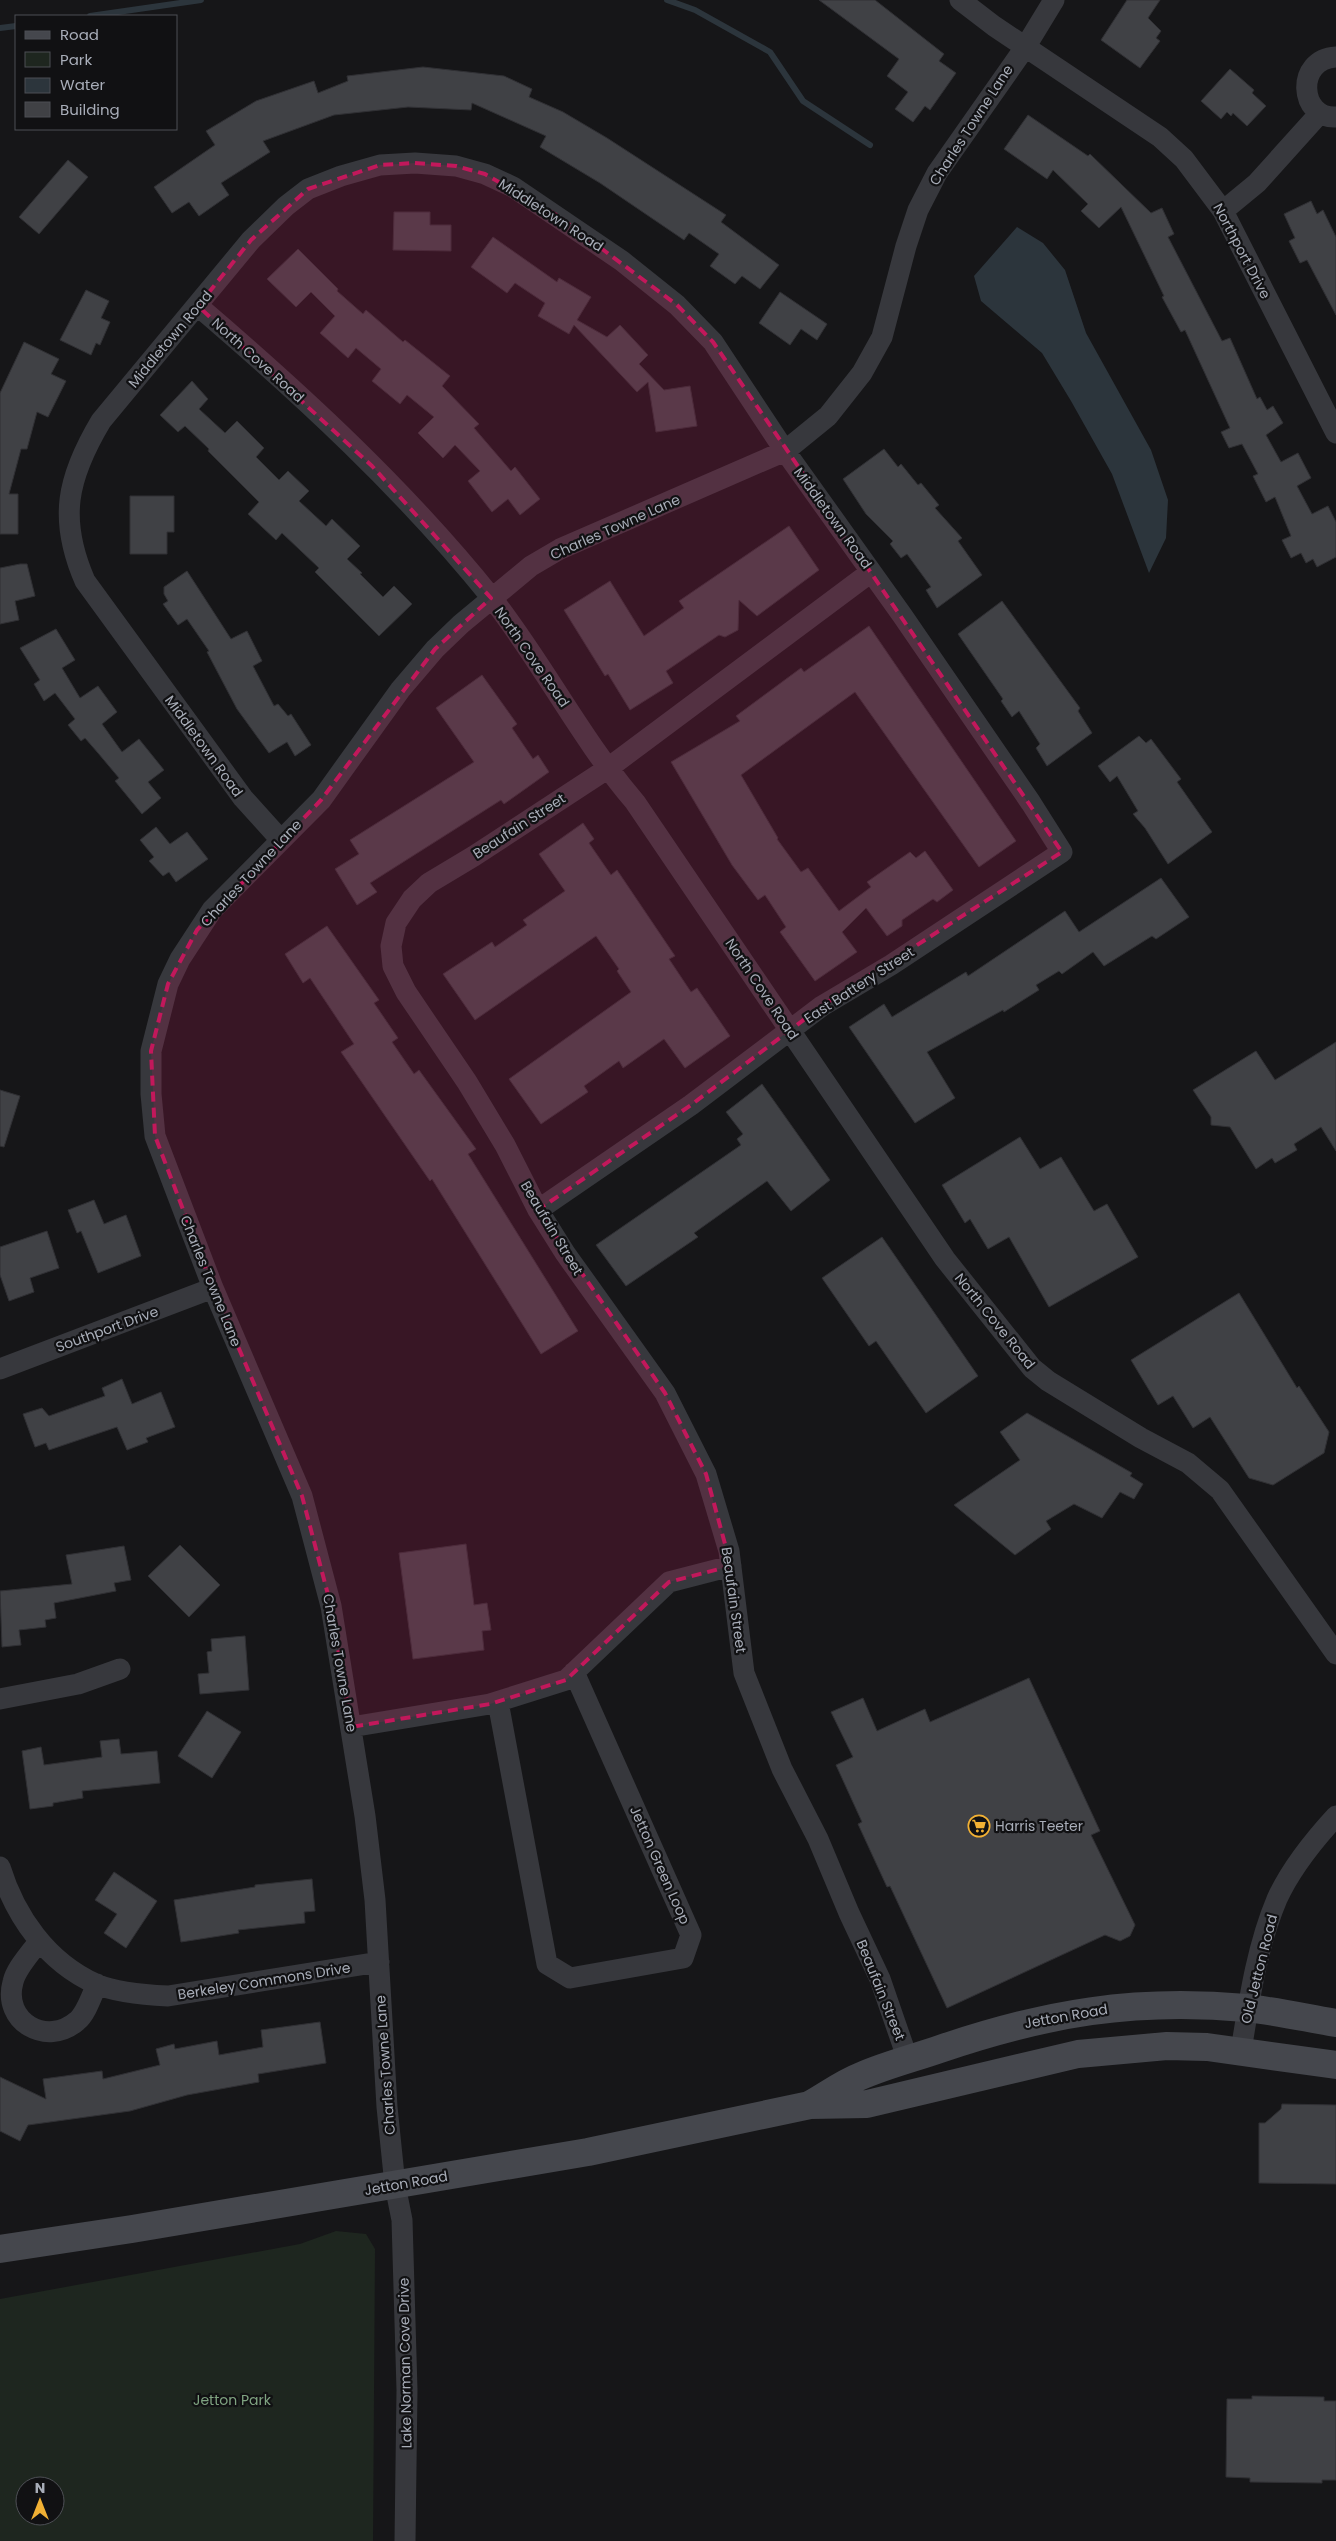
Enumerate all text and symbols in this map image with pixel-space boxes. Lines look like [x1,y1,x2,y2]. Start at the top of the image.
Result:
legend [15,15,178,130]
text: Road [60,24,99,45]
text: Park [60,49,92,70]
street label: Charles Towne Lane [924,61,1018,189]
text: Water [60,74,106,95]
text: Building [60,99,120,120]
street label: Middletown Road [495,174,607,256]
street label: Northport Drive [1208,200,1276,303]
street label: Middletown Road [123,286,217,392]
street label: North Cove Road [207,313,309,407]
street label: Middletown Road [789,463,877,573]
street label: Charles Towne Lane [547,489,683,565]
street label: North Cove Road [490,603,574,711]
street label: Middletown Road [160,691,248,801]
street label: Beaufain Street [469,789,569,863]
street label: Charles Towne Lane [196,815,306,931]
street label: North Cove Road [721,934,803,1044]
street label: East Battery Street [800,942,918,1028]
street label: Beaufain Street [516,1177,588,1279]
street label: Charles Towne Lane [175,1212,247,1350]
street label: North Cove Road [950,1269,1040,1373]
street label: Southport Drive [53,1301,161,1357]
street label: Beaufain Street [717,1546,751,1654]
street label: Charles Towne Lane [318,1592,362,1734]
street label: Jetton Green Loop [625,1803,695,1927]
supermarket icon: Harris Teeter [967,1814,991,1838]
place label: Harris Teeter [995,1816,1083,1836]
street label: Old Jetton Road [1236,1912,1282,2026]
street label: Beaufain Street [852,1937,910,2043]
street label: Berkeley Commons Drive [176,1957,352,2005]
street label: Charles Towne Lane [370,1994,400,2136]
street label: Jetton Road [1023,1999,1109,2033]
street label: Jetton Road [363,2166,449,2200]
street label: Lake Norman Cove Drive [394,2277,416,2449]
park label: Jetton Park [193,2390,272,2410]
north arrow [15,2476,65,2526]
text: N [35,2478,45,2498]

